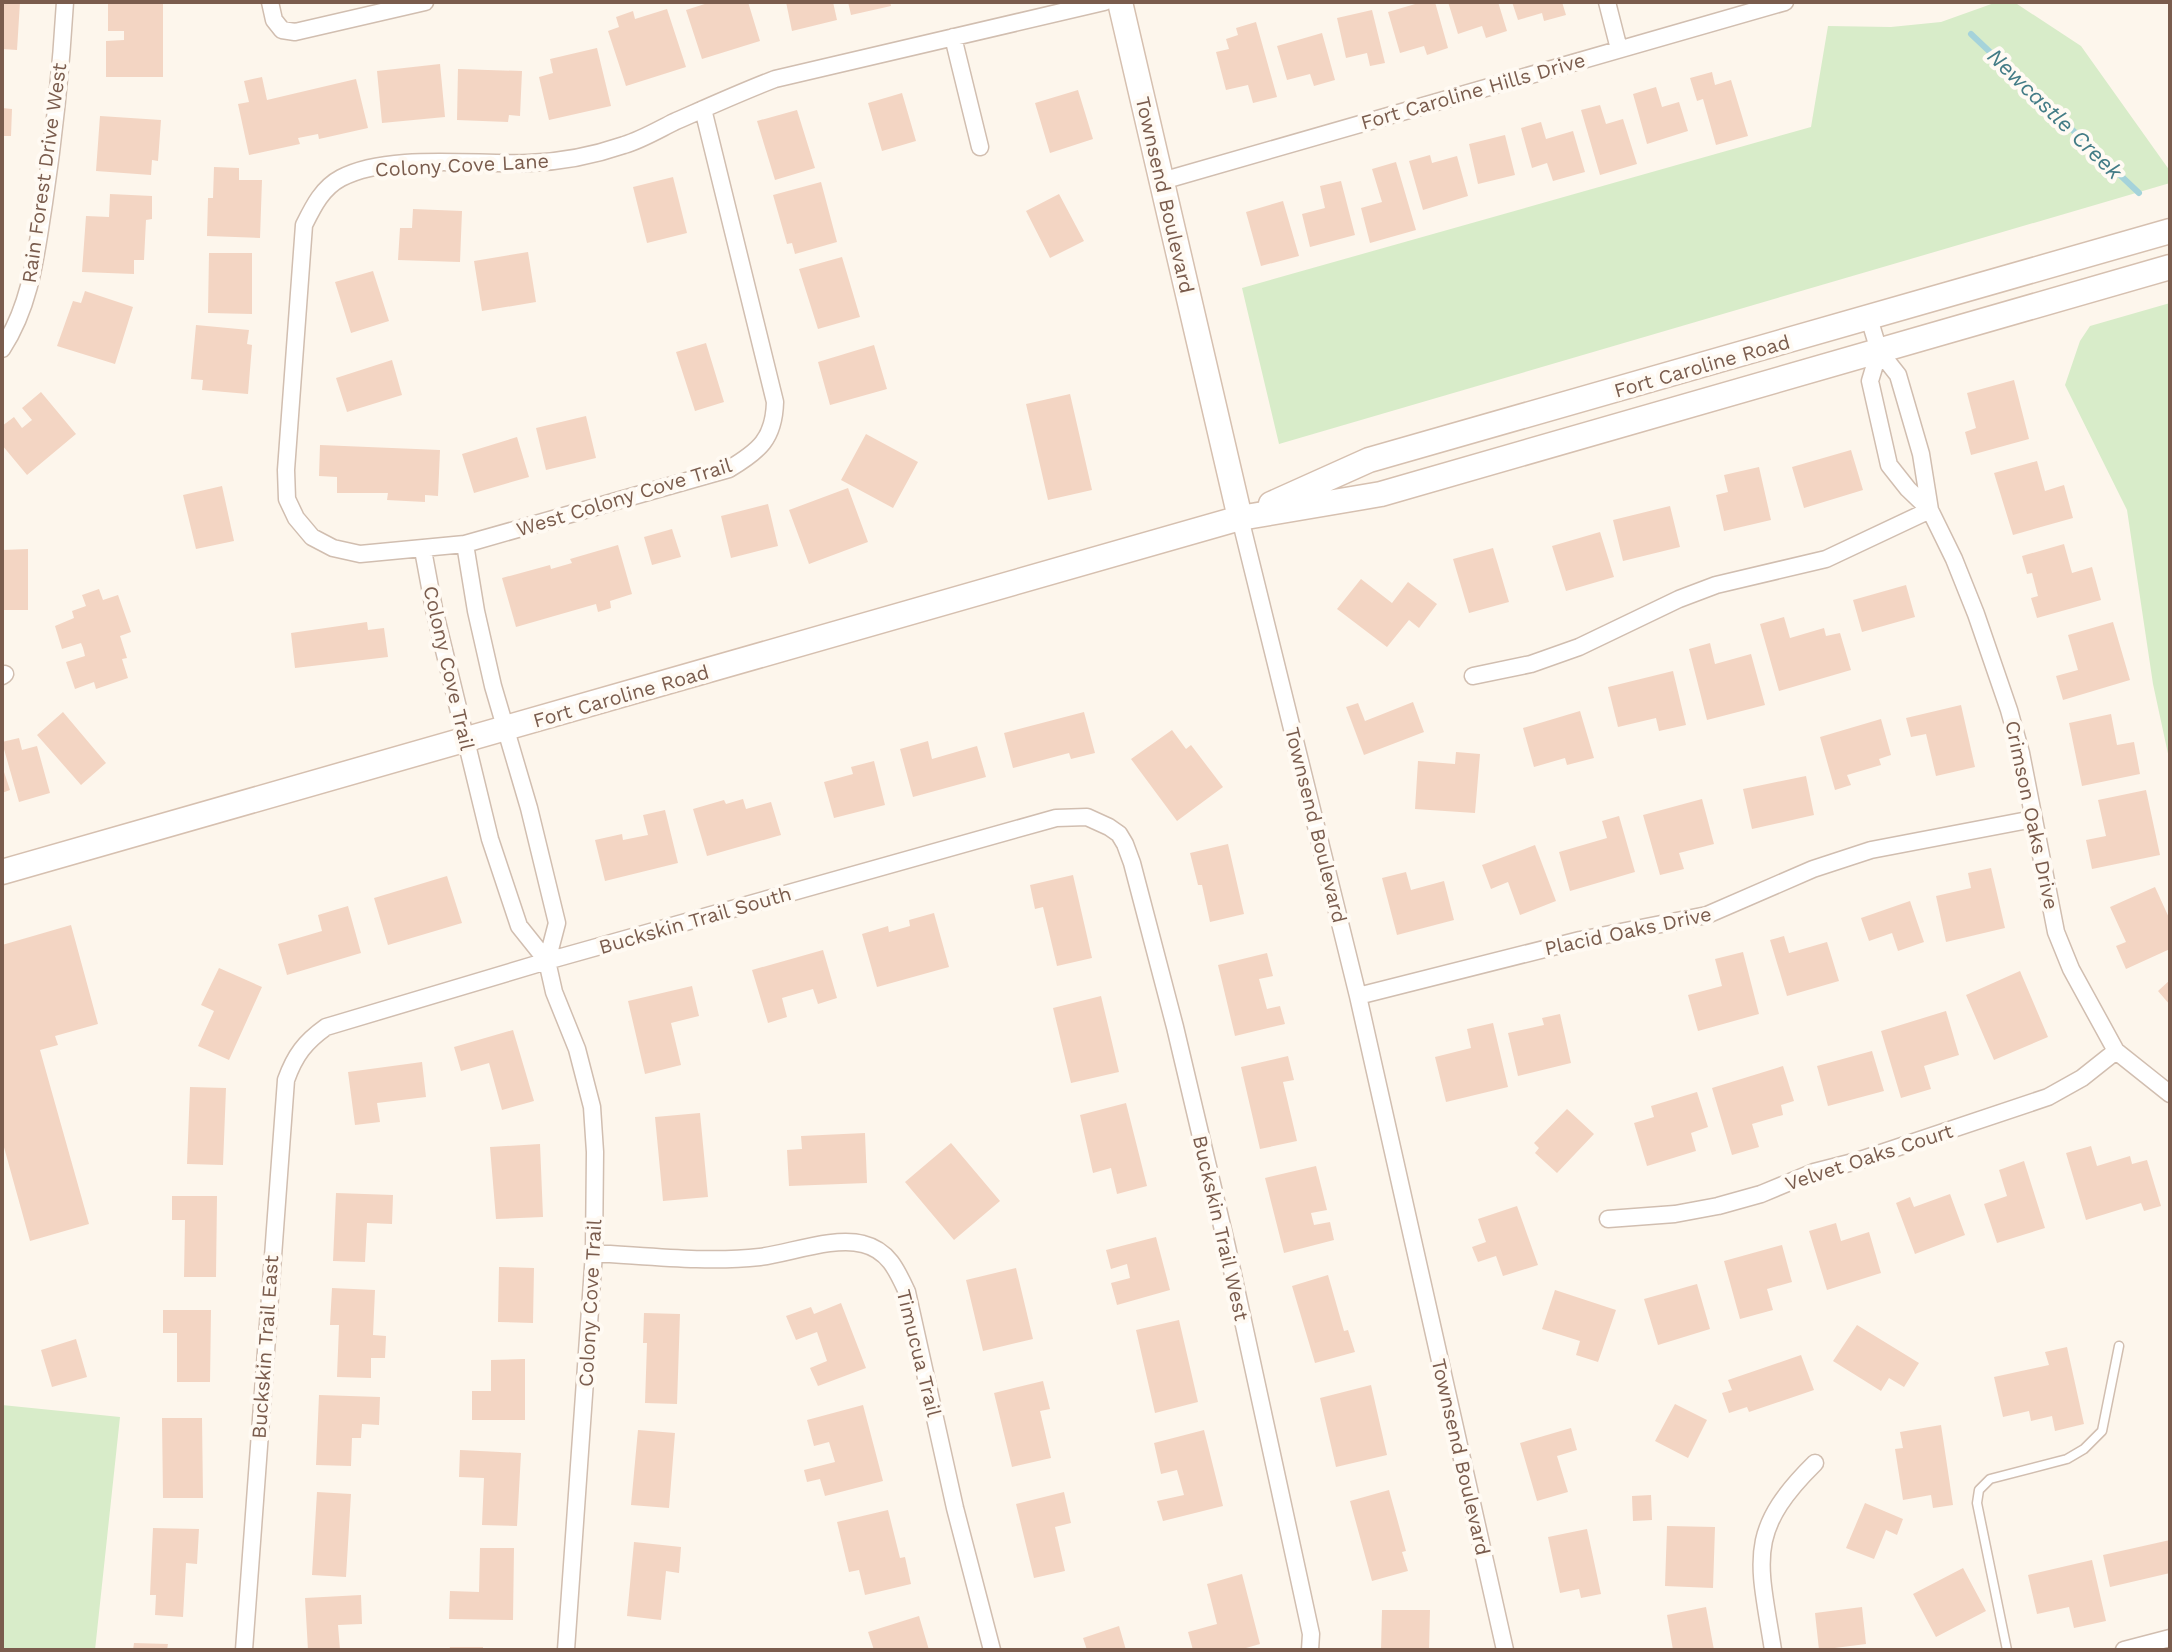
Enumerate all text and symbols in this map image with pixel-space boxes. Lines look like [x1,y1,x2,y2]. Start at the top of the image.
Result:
water label: Newcastle Creek [1983,43,2128,185]
street label: Fort Caroline Hills Drive [1358,47,1588,135]
street label: Rain Forest Drive West [17,61,71,285]
street label: Townsend Boulevard [1131,94,1199,296]
street label: Colony Cove Lane [374,148,550,182]
street label: Fort Caroline Road [1611,329,1793,403]
street label: West Colony Cove Trail [514,453,734,541]
street label: Colony Cove Trail [418,584,480,752]
street label: Fort Caroline Road [530,659,712,733]
street label: Crimson Oaks Drive [2000,718,2064,912]
street label: Townsend Boulevard [1280,725,1352,925]
street label: Buckskin Trail South [596,881,794,959]
street label: Placid Oaks Drive [1542,902,1714,960]
street label: Velvet Oaks Court [1782,1118,1956,1195]
street label: Buckskin Trail West [1188,1133,1254,1324]
street label: Colony Cove Trail [574,1219,606,1387]
street label: Buckskin Trail East [247,1254,283,1440]
street label: Timucua Trail [892,1287,946,1419]
street label: Townsend Boulevard [1427,1356,1495,1558]

